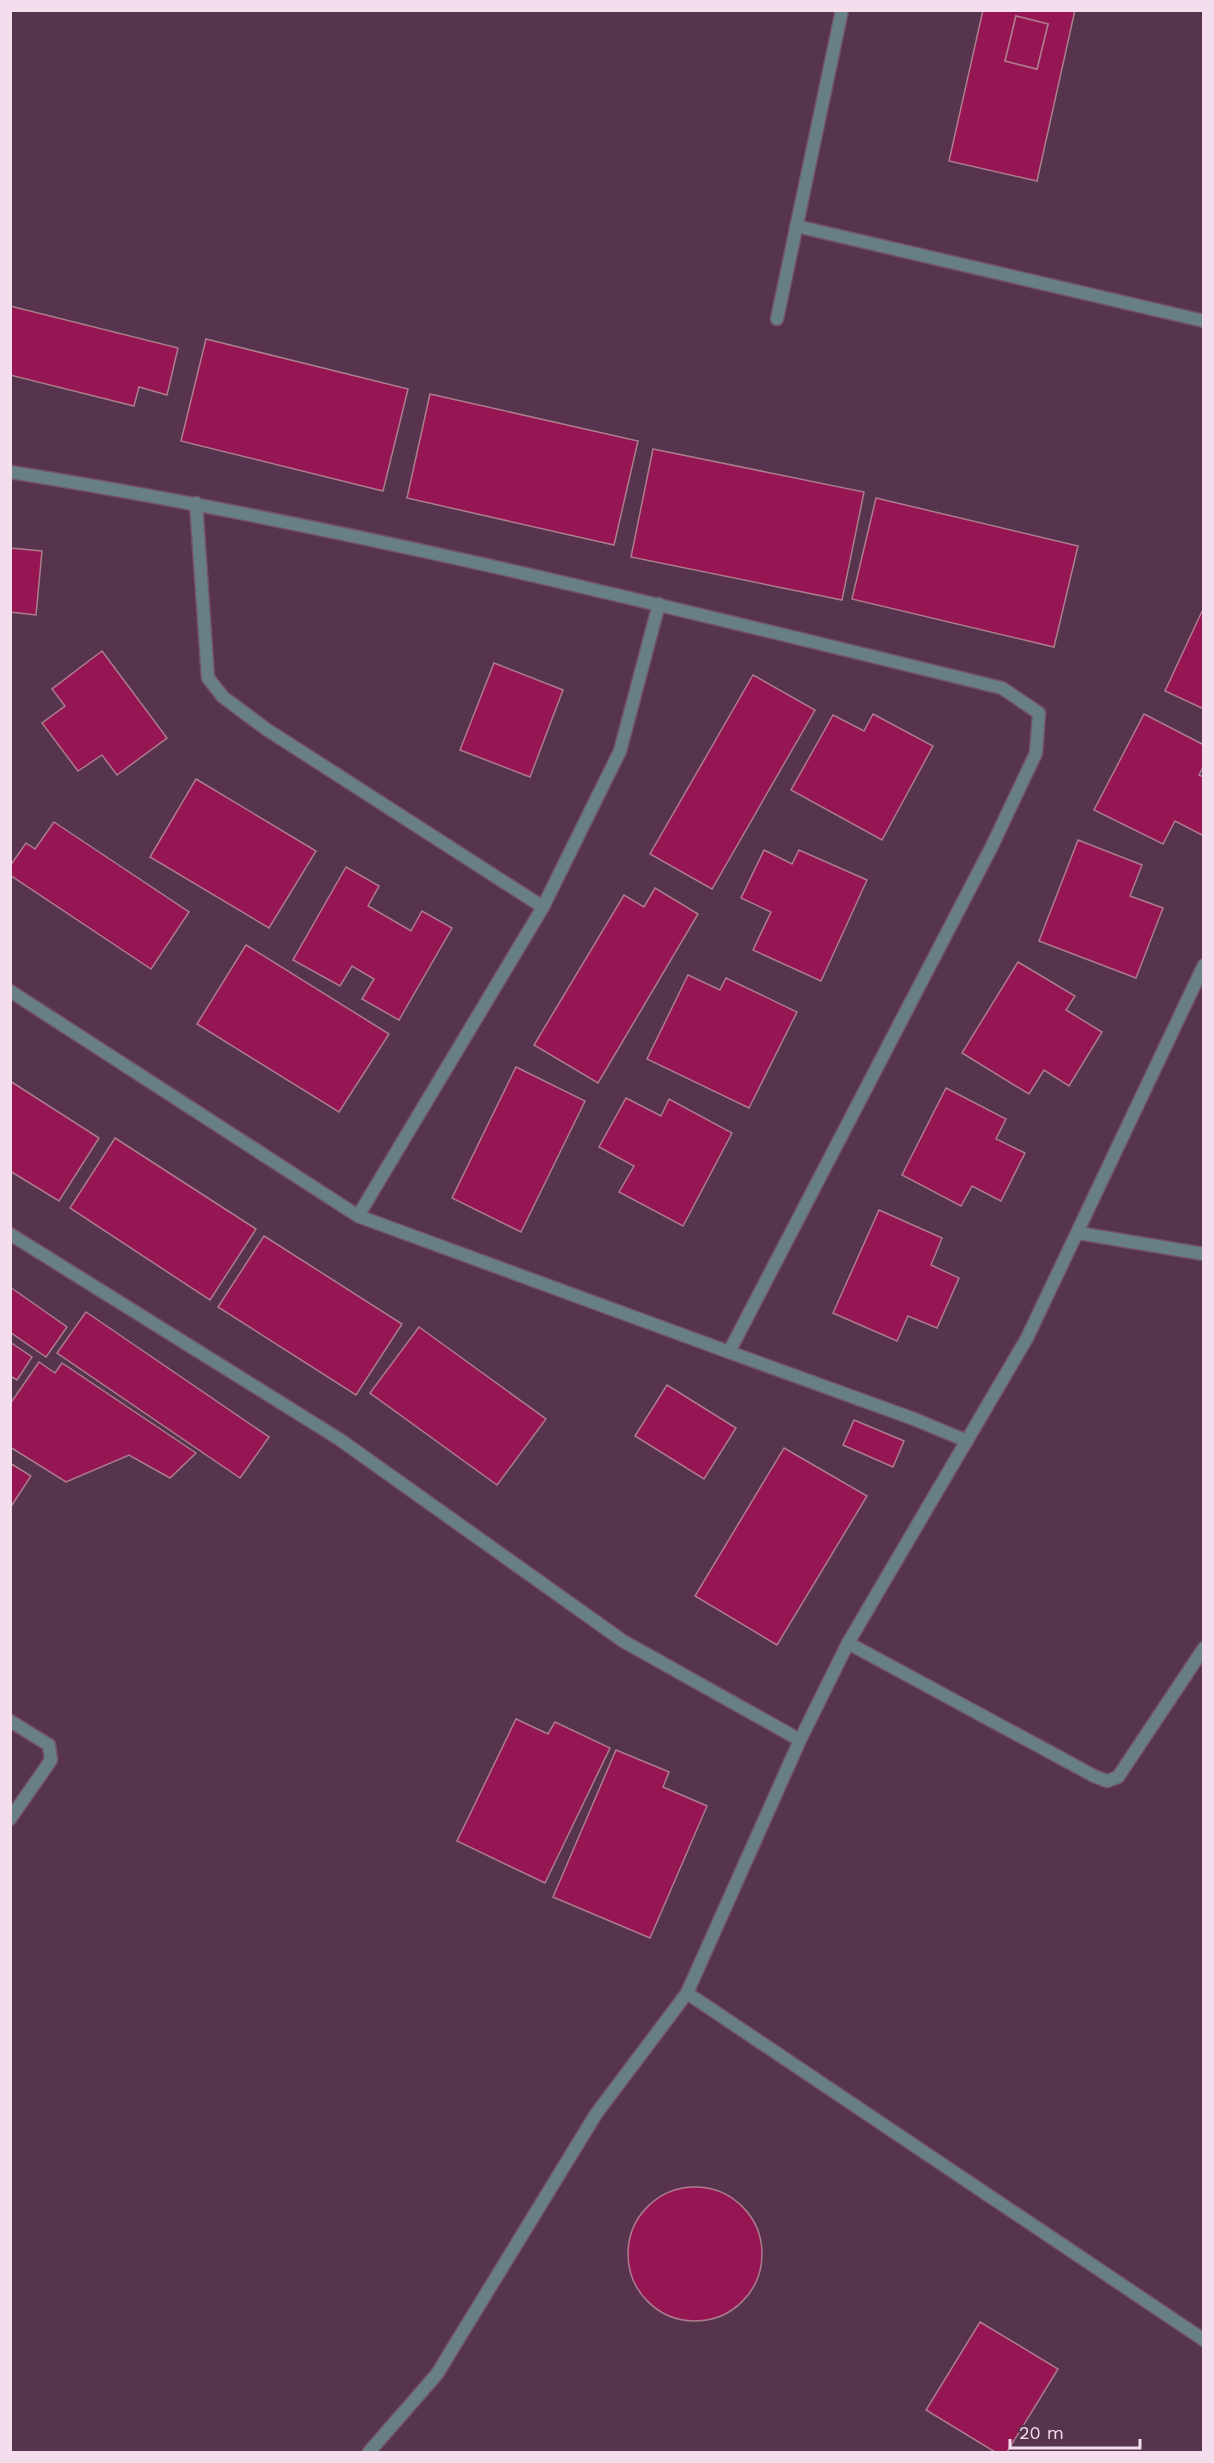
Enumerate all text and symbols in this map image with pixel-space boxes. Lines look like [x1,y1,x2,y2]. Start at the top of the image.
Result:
scale bar [1010,2412,1140,2450]
text: 20 m [1019,2422,1064,2443]

